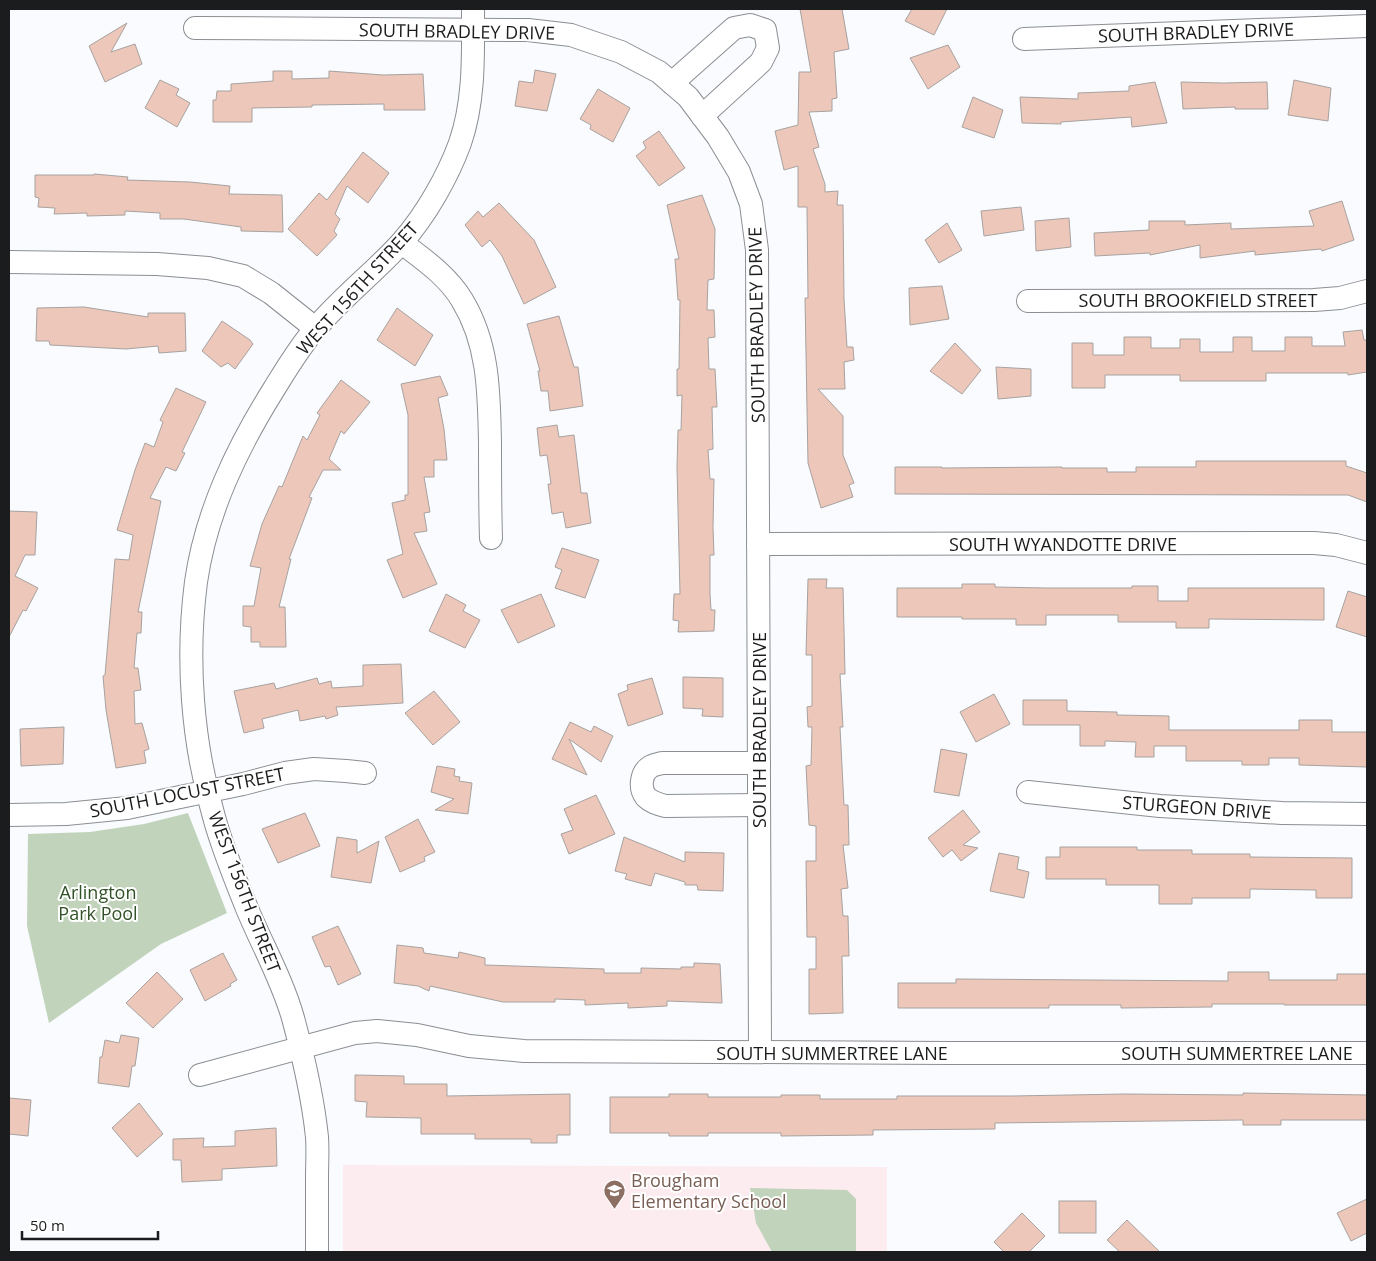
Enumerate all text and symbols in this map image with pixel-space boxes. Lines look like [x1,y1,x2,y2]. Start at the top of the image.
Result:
street label: SOUTH BRADLEY DRIVE [359,17,555,45]
street label: SOUTH BRADLEY DRIVE [1098,17,1294,47]
street label: WEST 156TH STREET [291,217,423,359]
street label: SOUTH BRADLEY DRIVE [742,227,770,423]
street label: SOUTH BROOKFIELD STREET [1079,288,1318,312]
street label: SOUTH WYANDOTTE DRIVE [949,532,1177,556]
street label: SOUTH BRADLEY DRIVE [747,632,771,828]
street label: SOUTH LOCUST STREET [88,761,287,823]
street label: STURGEON DRIVE [1122,790,1272,824]
street label: WEST 156TH STREET [203,808,287,976]
park label: Arlington Park Pool [58,880,138,925]
street label: SOUTH SUMMERTREE LANE [716,1041,948,1065]
street label: SOUTH SUMMERTREE LANE [1121,1041,1353,1065]
place label: Brougham Elementary School [631,1168,787,1213]
school or university icon: Brougham Elementary School [603,1178,627,1209]
scale bar [22,1208,159,1240]
text: 50 m [30,1215,65,1235]

